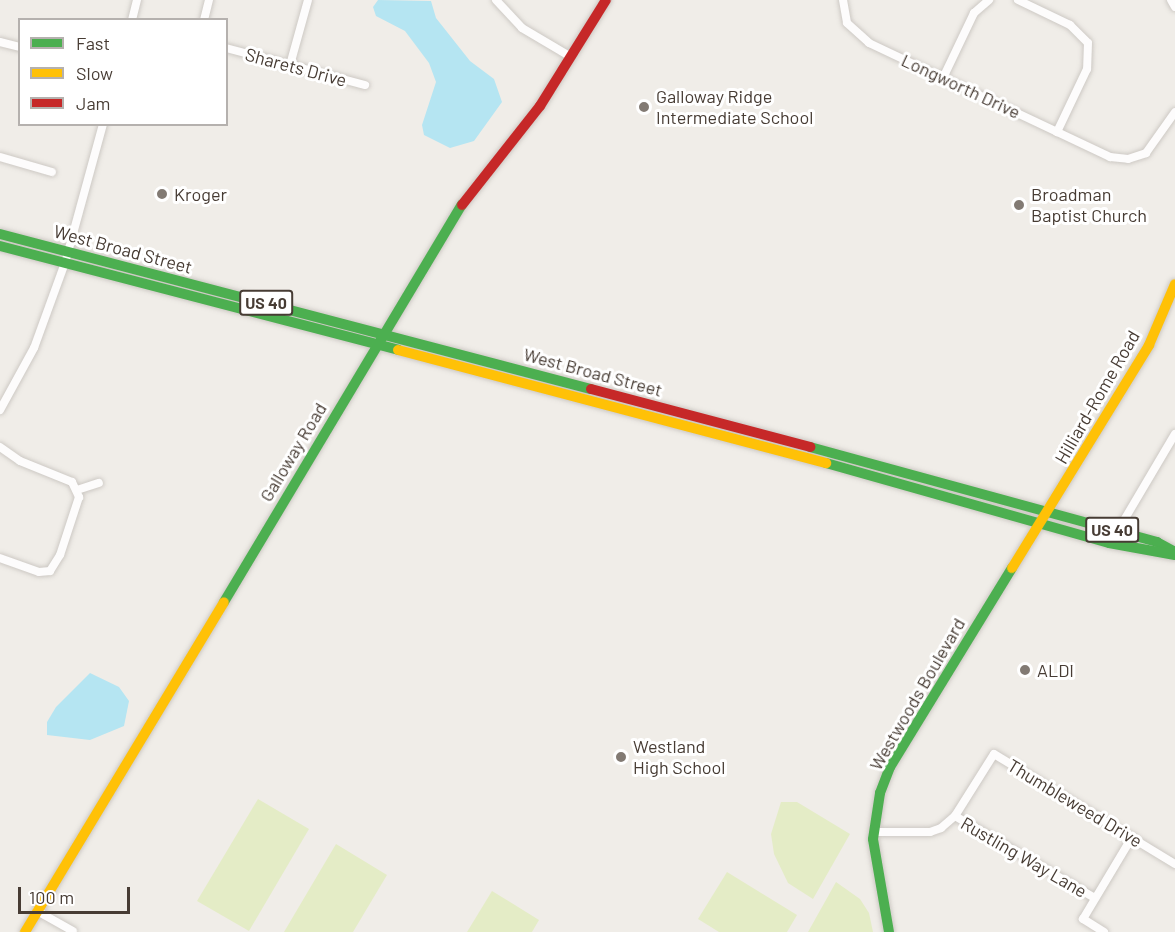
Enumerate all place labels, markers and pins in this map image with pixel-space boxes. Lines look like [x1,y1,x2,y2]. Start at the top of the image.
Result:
place label: Galloway Ridge Intermediate School [656,86,813,128]
marker: Galloway Ridge Intermediate School [637,100,651,114]
place label: Kroger [174,183,227,205]
place label: Broadman Baptist Church [1031,184,1147,226]
marker: Kroger [155,187,169,201]
marker: Broadman Baptist Church [1012,198,1026,212]
place label: ALDI [1037,659,1074,681]
marker: ALDI [1018,663,1032,677]
place label: Westland High School [633,736,726,778]
marker: Westland High School [614,750,628,764]

